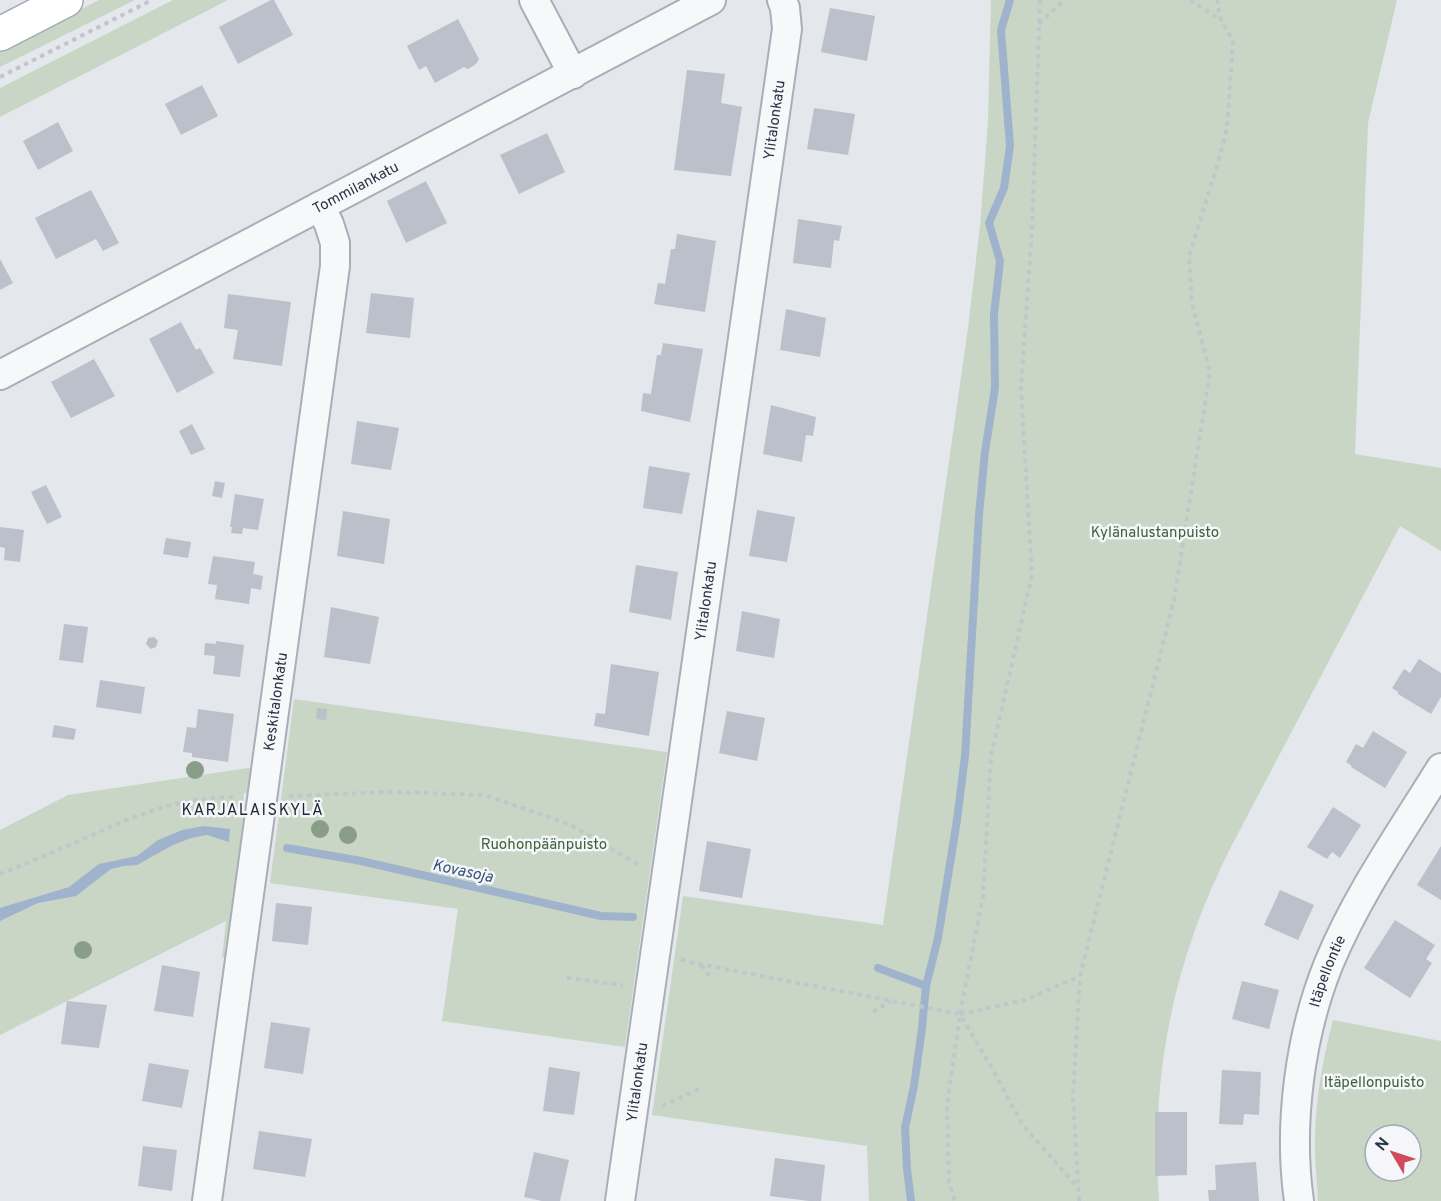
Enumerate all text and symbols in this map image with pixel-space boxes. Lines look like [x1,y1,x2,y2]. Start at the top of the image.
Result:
street label: Ylitalonkatu [760,79,791,161]
street label: Tommilankatu [310,158,403,219]
park label: Kylänalustanpuisto [1091,524,1219,543]
street label: Ylitalonkatu [692,560,722,642]
street label: Keskitalonkatu [261,651,293,752]
district label: KARJALAISKYLÄ [182,800,324,821]
park label: Ruohonpäänpuisto [481,836,607,855]
water label: Kovasoja [430,856,495,888]
street label: Itäpellontie [1306,933,1351,1010]
street label: Ylitalonkatu [623,1041,653,1124]
park label: Itäpellonpuisto [1324,1074,1424,1093]
north arrow [1363,1123,1423,1183]
text: N [1372,1134,1394,1156]

